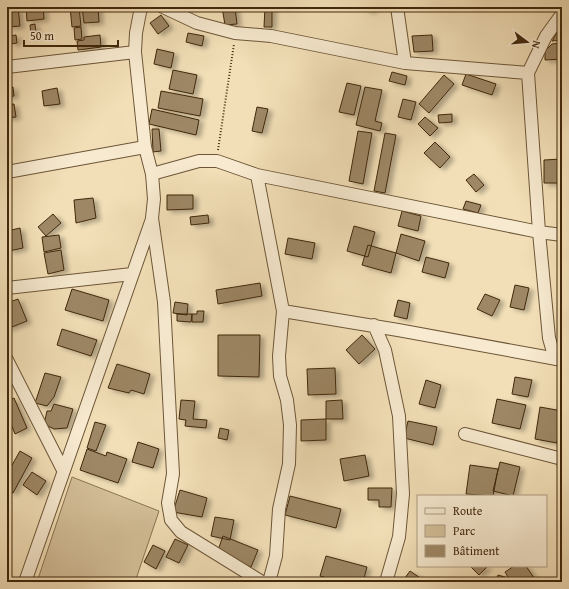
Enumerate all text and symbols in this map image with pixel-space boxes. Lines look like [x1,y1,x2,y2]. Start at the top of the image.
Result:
scale bar [24,22,118,48]
north arrow [507,22,547,62]
text: 50 m [30,27,54,44]
text: N [528,39,545,51]
legend [417,495,547,567]
text: Route [453,502,483,519]
text: Parc [453,522,476,539]
text: Bâtiment [453,542,500,559]

